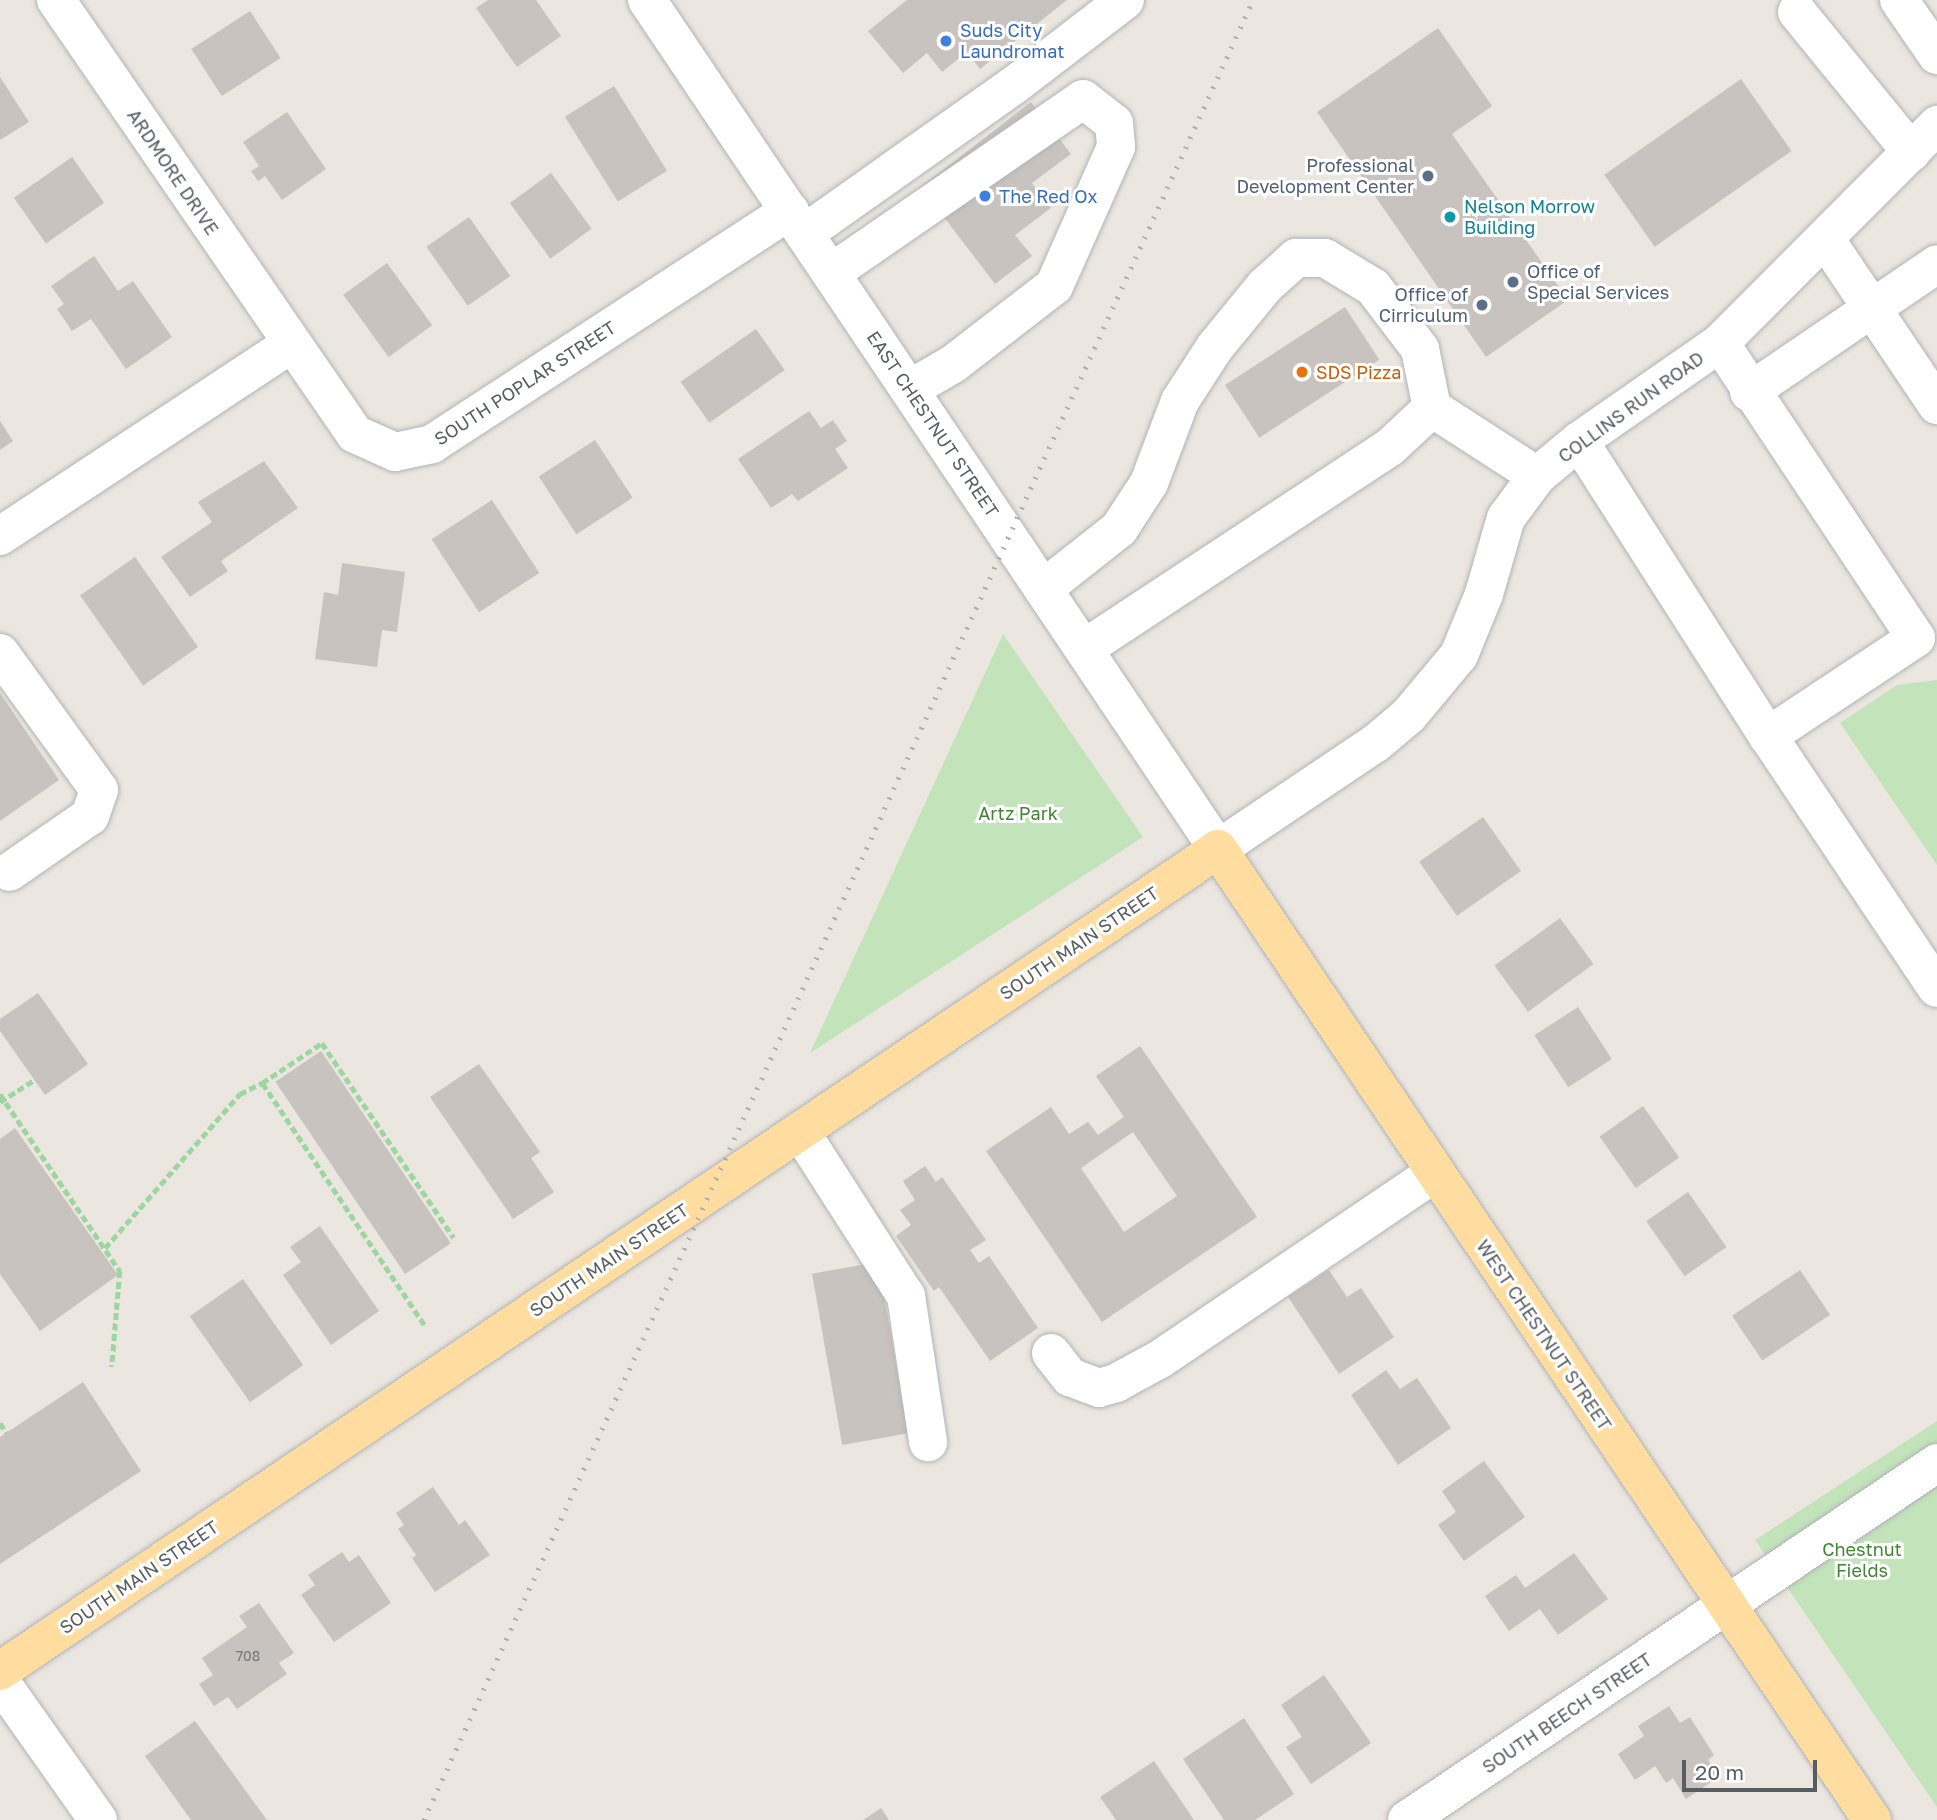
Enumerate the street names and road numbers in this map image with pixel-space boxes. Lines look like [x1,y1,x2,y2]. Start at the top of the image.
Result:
street label: ARDMORE DRIVE [123,105,223,239]
street label: SOUTH POPLAR STREET [430,316,620,450]
street label: EAST CHESTNUT STREET [863,327,1003,521]
street label: COLLINS RUN ROAD [1554,347,1708,467]
street label: SOUTH MAIN STREET [996,882,1162,1004]
street label: SOUTH MAIN STREET [526,1199,692,1321]
street label: WEST CHESTNUT STREET [1472,1236,1616,1434]
street label: SOUTH MAIN STREET [56,1516,222,1638]
street label: SOUTH BEECH STREET [1478,1648,1656,1778]

